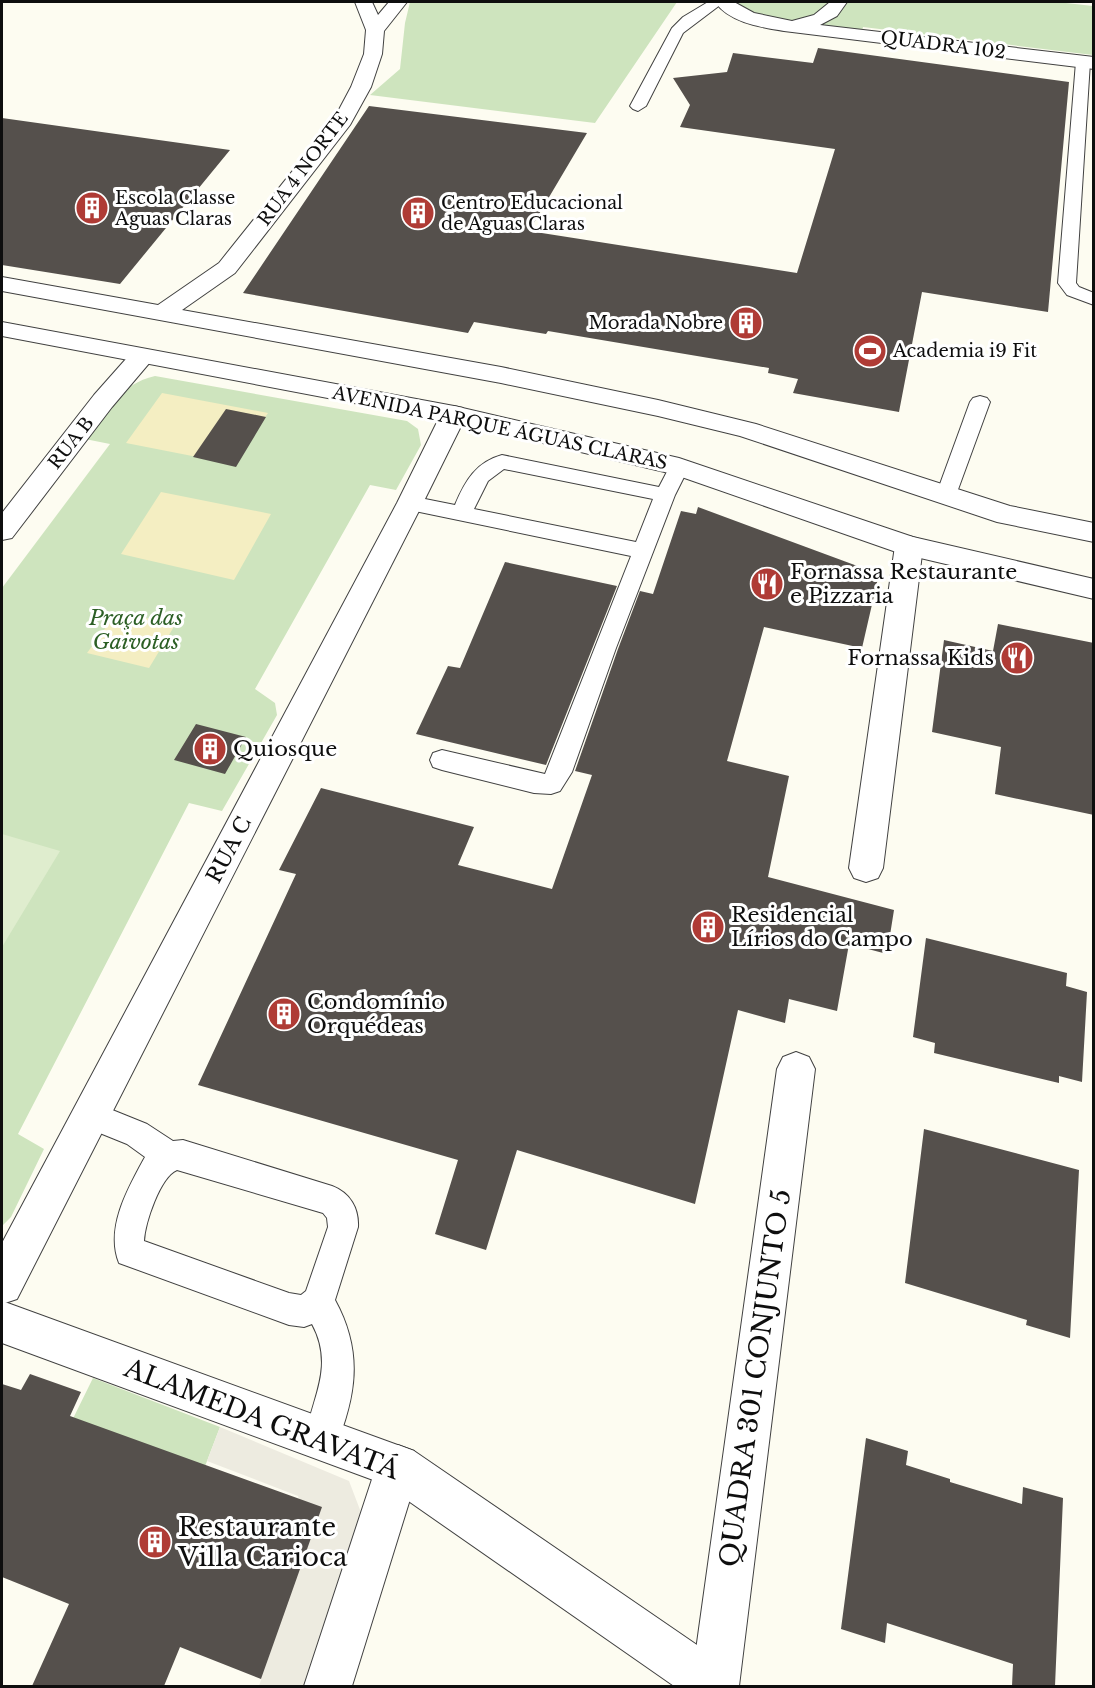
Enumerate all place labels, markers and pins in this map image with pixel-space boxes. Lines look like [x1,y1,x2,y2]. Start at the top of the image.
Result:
place label: Escola Classe Aguas Claras [114,187,235,230]
building icon: Escola Classe Aguas Claras [74,190,110,226]
place label: Centro Educacional de Aguas Claras [441,192,623,235]
building icon: Centro Educacional de Aguas Claras [400,195,436,231]
building icon: Morada Nobre [728,305,764,341]
place label: Morada Nobre [589,312,723,334]
sports icon: Academia i9 Fit [852,333,888,369]
place label: Academia i9 Fit [892,340,1037,362]
place label: Fornassa Restaurante e Pizzaria [790,559,1017,609]
restaurant icon: Fornassa Restaurante e Pizzaria [749,566,785,602]
restaurant icon: Fornassa Kids [999,640,1035,676]
place label: Fornassa Kids [847,645,994,671]
building icon: Quiosque [192,731,228,767]
place label: Quiosque [233,736,337,762]
place label: Residencial Lírios do Campo [731,902,913,952]
building icon: Residencial Lírios do Campo [690,909,726,945]
place label: Condomínio Orquédeas [307,989,445,1039]
building icon: Condomínio Orquédeas [266,996,302,1032]
place label: Restaurante Villa Carioca [177,1511,348,1573]
building icon: Restaurante Villa Carioca [137,1524,173,1560]

